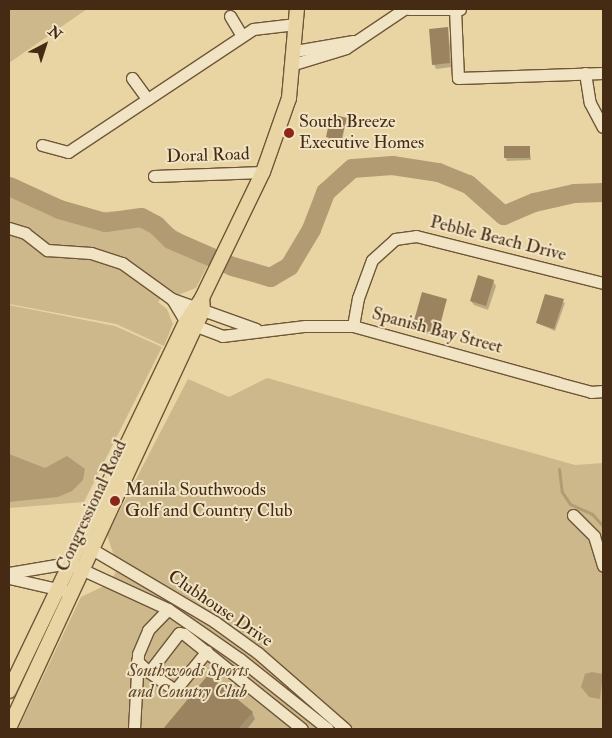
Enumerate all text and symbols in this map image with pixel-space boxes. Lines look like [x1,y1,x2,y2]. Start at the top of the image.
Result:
north arrow [20,20,70,70]
text: N [45,23,65,44]
place label: South Breeze Executive Homes [299,112,424,154]
marker: South Breeze Executive Homes [283,127,295,139]
street label: Doral Road [166,144,250,168]
street label: Pebble Beach Drive [428,212,568,266]
street label: Spanish Bay Street [369,303,505,359]
street label: Congressional Road [52,437,132,575]
place label: Manila Southwoods Golf and Country Club [125,480,293,522]
marker: Manila Southwoods Golf and Country Club [109,495,121,507]
street label: Clubhouse Drive [163,566,277,652]
park label: Southwoods Sports and Country Club [127,661,249,704]

